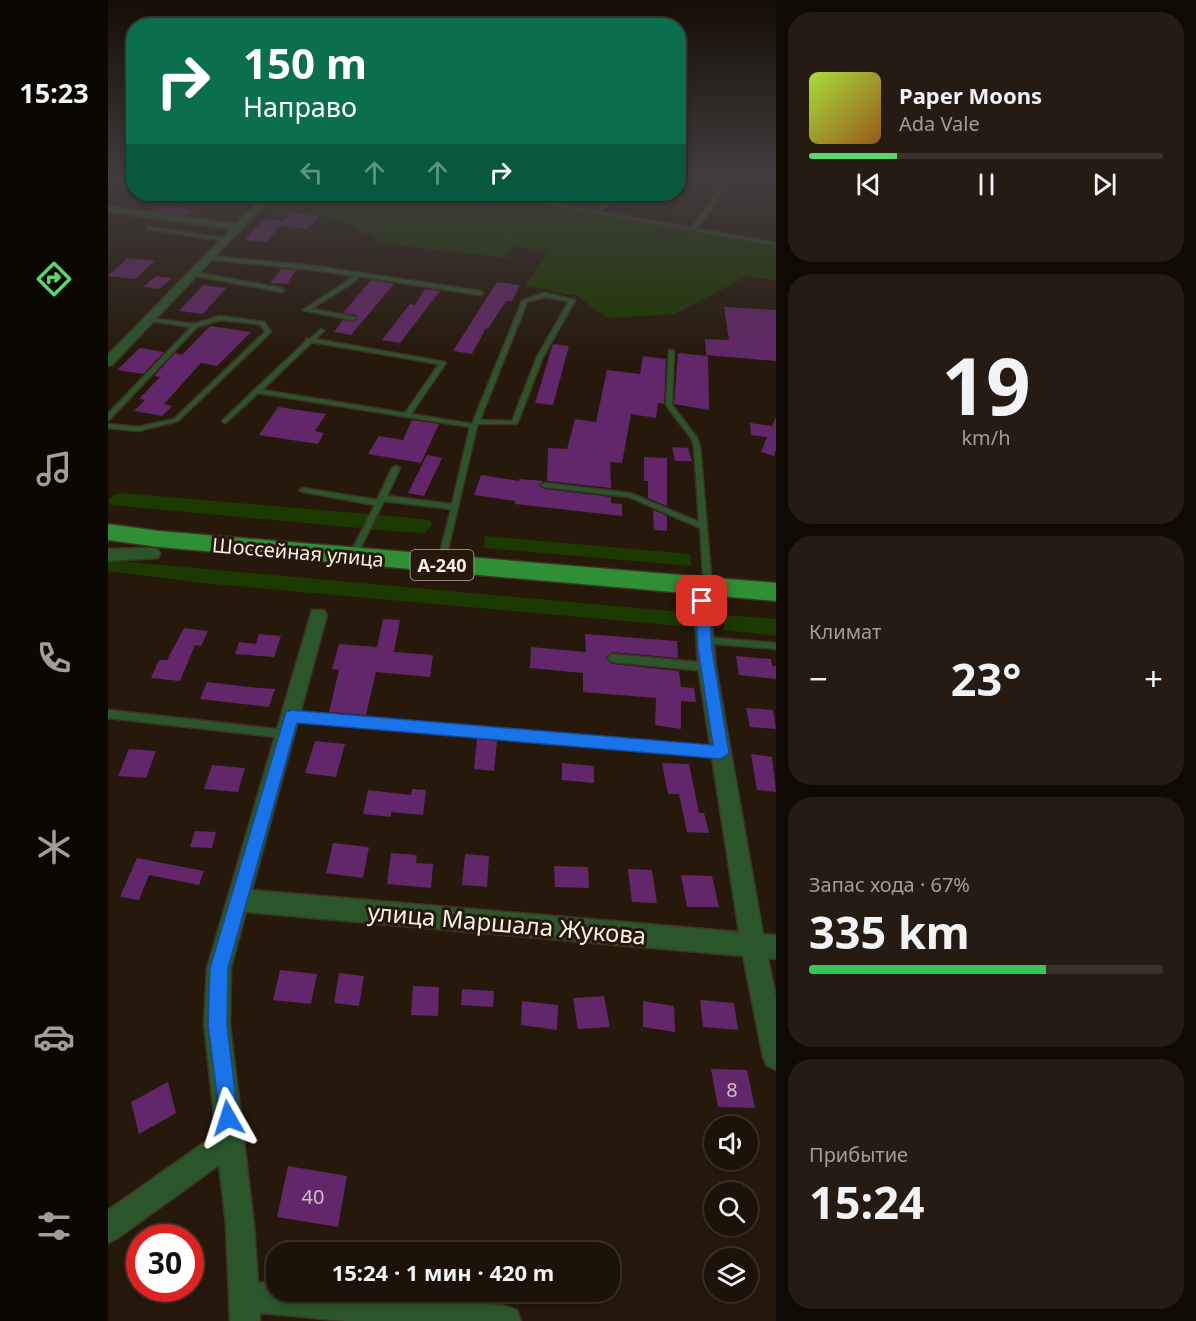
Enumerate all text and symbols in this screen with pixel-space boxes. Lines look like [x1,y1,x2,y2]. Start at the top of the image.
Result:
text: 150 m [243,34,367,91]
icon: right [144,42,222,120]
text: 15:23 [19,74,89,111]
text: Paper Moons [899,80,1042,110]
text: Направо [243,88,357,125]
text: Ada Vale [899,110,980,137]
icon: left [295,156,328,189]
icon: ahead [358,156,391,189]
icon: ahead [421,156,454,189]
icon: right [484,156,517,189]
icon: previous [852,168,885,201]
icon: pause [970,168,1003,201]
icon: next [1088,168,1121,201]
icon: directions [33,258,75,300]
text: 19 [941,332,1031,438]
text: km/h [961,424,1011,451]
icon: music [33,448,75,490]
street label: Шоссейная улица [211,531,385,573]
road number: А-240 [410,550,474,580]
pin [676,575,727,626]
icon: arrive [685,584,718,617]
text: Климат [809,618,881,645]
icon: phone [33,637,75,679]
text: 23° [951,648,1021,709]
text: − [809,656,828,701]
text: + [1144,656,1163,701]
icon: climate [33,826,75,868]
text: Запас хода · 67% [809,871,970,898]
street label: улица Маршала Жукова [366,894,648,952]
text: 335 km [809,901,970,962]
icon: car [33,1016,75,1058]
house number: 8 [726,1076,738,1103]
position arrow [196,1086,260,1150]
map controls [704,1116,758,1302]
button: sound [704,1116,758,1170]
text: Прибытие [809,1141,908,1168]
text: 15:24 [809,1171,925,1232]
button: search [704,1182,758,1236]
house number: 40 [302,1183,324,1210]
icon: filters [33,1205,75,1247]
speed limit sign: 30 [126,1224,204,1302]
button: layers [704,1248,758,1302]
text: 15:24 · 1 мин · 420 m [332,1257,554,1287]

